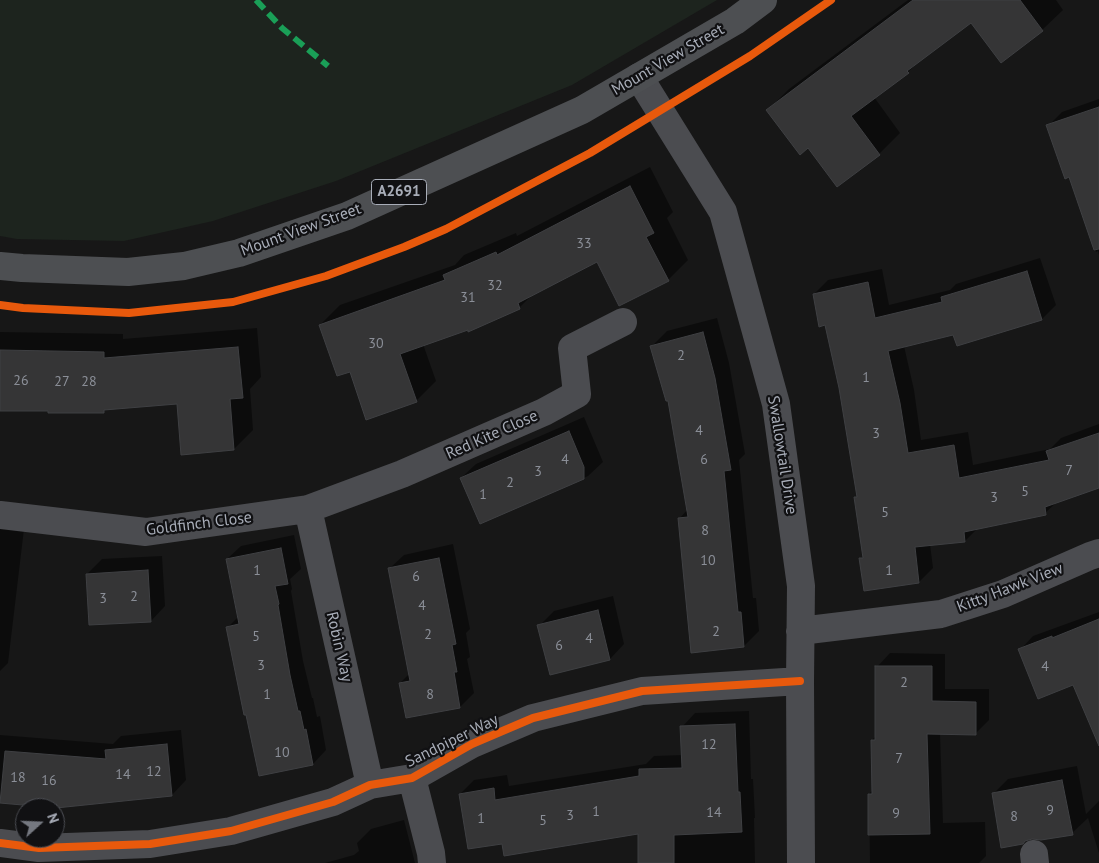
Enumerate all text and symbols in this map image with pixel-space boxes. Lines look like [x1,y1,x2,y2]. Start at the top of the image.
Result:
street label: Mount View Street [608,20,728,100]
road number: A2691 [372,180,426,204]
street label: Mount View Street [238,199,364,261]
house number: 33 [576,236,592,252]
house number: 32 [487,278,503,294]
house number: 31 [460,290,476,306]
house number: 30 [368,336,384,352]
house number: 2 [677,348,685,364]
house number: 1 [862,370,870,386]
house number: 26 [13,373,29,389]
house number: 27 [54,374,70,390]
house number: 28 [81,374,97,390]
street label: Swallowtail Drive [763,394,801,516]
street label: Red Kite Close [443,406,541,464]
house number: 4 [695,423,703,439]
house number: 3 [872,426,880,442]
house number: 4 [561,452,569,468]
house number: 6 [700,452,708,468]
house number: 7 [1065,463,1073,479]
house number: 3 [534,464,542,480]
house number: 2 [506,475,514,491]
house number: 5 [1021,484,1029,500]
house number: 1 [479,487,487,503]
house number: 3 [990,490,998,506]
house number: 5 [881,505,889,521]
street label: Goldfinch Close [145,508,253,540]
house number: 8 [701,523,709,539]
house number: 10 [700,553,716,569]
street label: Kitty Hawk View [954,559,1066,617]
house number: 1 [253,563,261,579]
house number: 1 [885,563,893,579]
house number: 6 [412,569,420,585]
house number: 2 [130,589,138,605]
house number: 3 [99,591,107,607]
house number: 4 [418,598,426,614]
street label: Robin Way [322,610,356,684]
house number: 2 [712,624,720,640]
house number: 2 [424,627,432,643]
house number: 5 [252,629,260,645]
house number: 4 [585,631,593,647]
house number: 6 [555,638,563,654]
house number: 3 [257,658,265,674]
house number: 4 [1041,659,1049,675]
house number: 2 [900,675,908,691]
house number: 1 [263,687,271,703]
house number: 8 [426,687,434,703]
street label: Sandpiper Way [402,710,502,772]
house number: 12 [701,737,717,753]
house number: 10 [274,745,290,761]
house number: 7 [895,751,903,767]
house number: 12 [146,764,162,780]
house number: 14 [115,767,131,783]
house number: 18 [10,770,26,786]
house number: 16 [41,773,57,789]
north arrow [15,798,65,848]
house number: 9 [1046,803,1054,819]
house number: 1 [592,804,600,820]
house number: 14 [706,805,722,821]
house number: 9 [892,806,900,822]
house number: 3 [566,808,574,824]
house number: 8 [1010,809,1018,825]
text: N [43,811,63,826]
house number: 1 [477,811,485,827]
house number: 5 [539,813,547,829]

